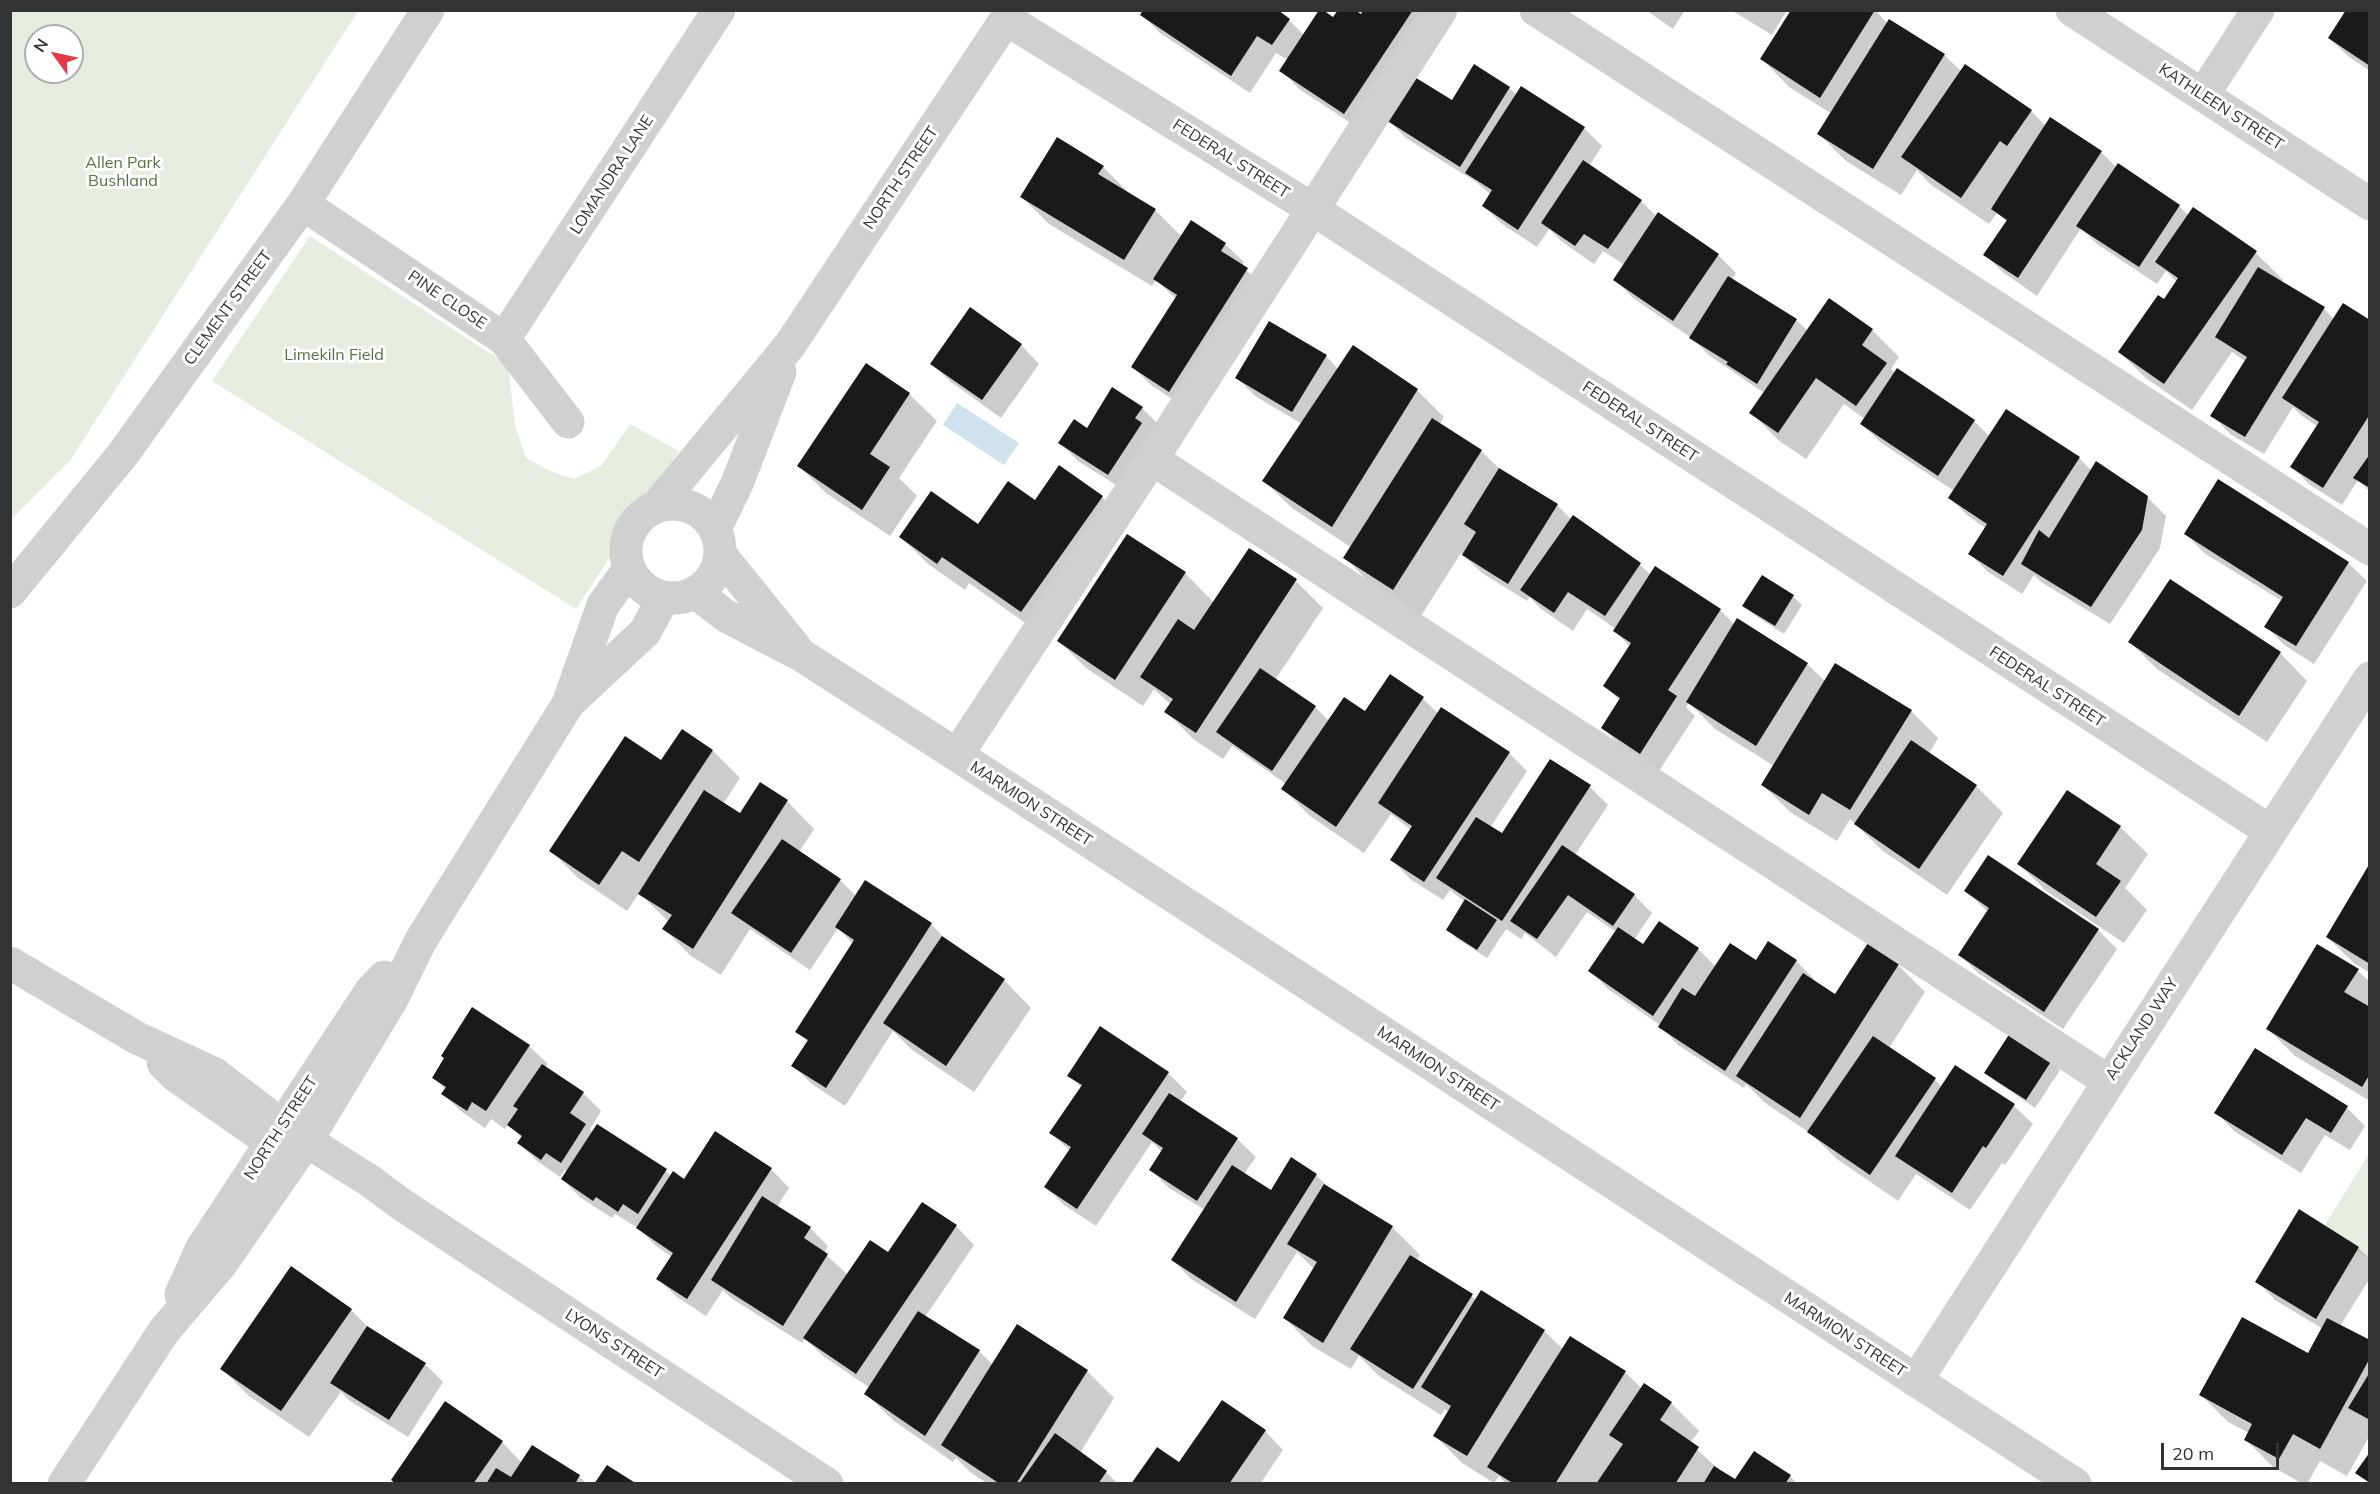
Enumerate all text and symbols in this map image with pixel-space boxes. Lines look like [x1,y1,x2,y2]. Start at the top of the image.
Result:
north arrow [24,24,84,84]
text: N [29,35,52,56]
street label: KATHLEEN STREET [2155,60,2287,154]
street label: LOMANDRA LANE [566,112,658,238]
street label: FEDERAL STREET [1169,115,1293,203]
street label: NORTH STREET [860,123,942,233]
park label: Allen Park Bushland [85,153,161,191]
street label: CLEMENT STREET [180,247,276,369]
street label: PINE CLOSE [404,267,490,333]
park label: Limekiln Field [284,345,384,365]
street label: FEDERAL STREET [1579,377,1701,467]
street label: FEDERAL STREET [1986,642,2108,732]
street label: MARMION STREET [966,757,1096,851]
street label: ACKLAND WAY [2102,974,2182,1084]
street label: MARMION STREET [1373,1022,1503,1116]
street label: NORTH STREET [240,1072,322,1184]
street label: MARMION STREET [1780,1288,1910,1382]
street label: LYONS STREET [561,1305,667,1383]
scale bar [2164,1431,2282,1469]
text: 20 m [2172,1442,2214,1465]

